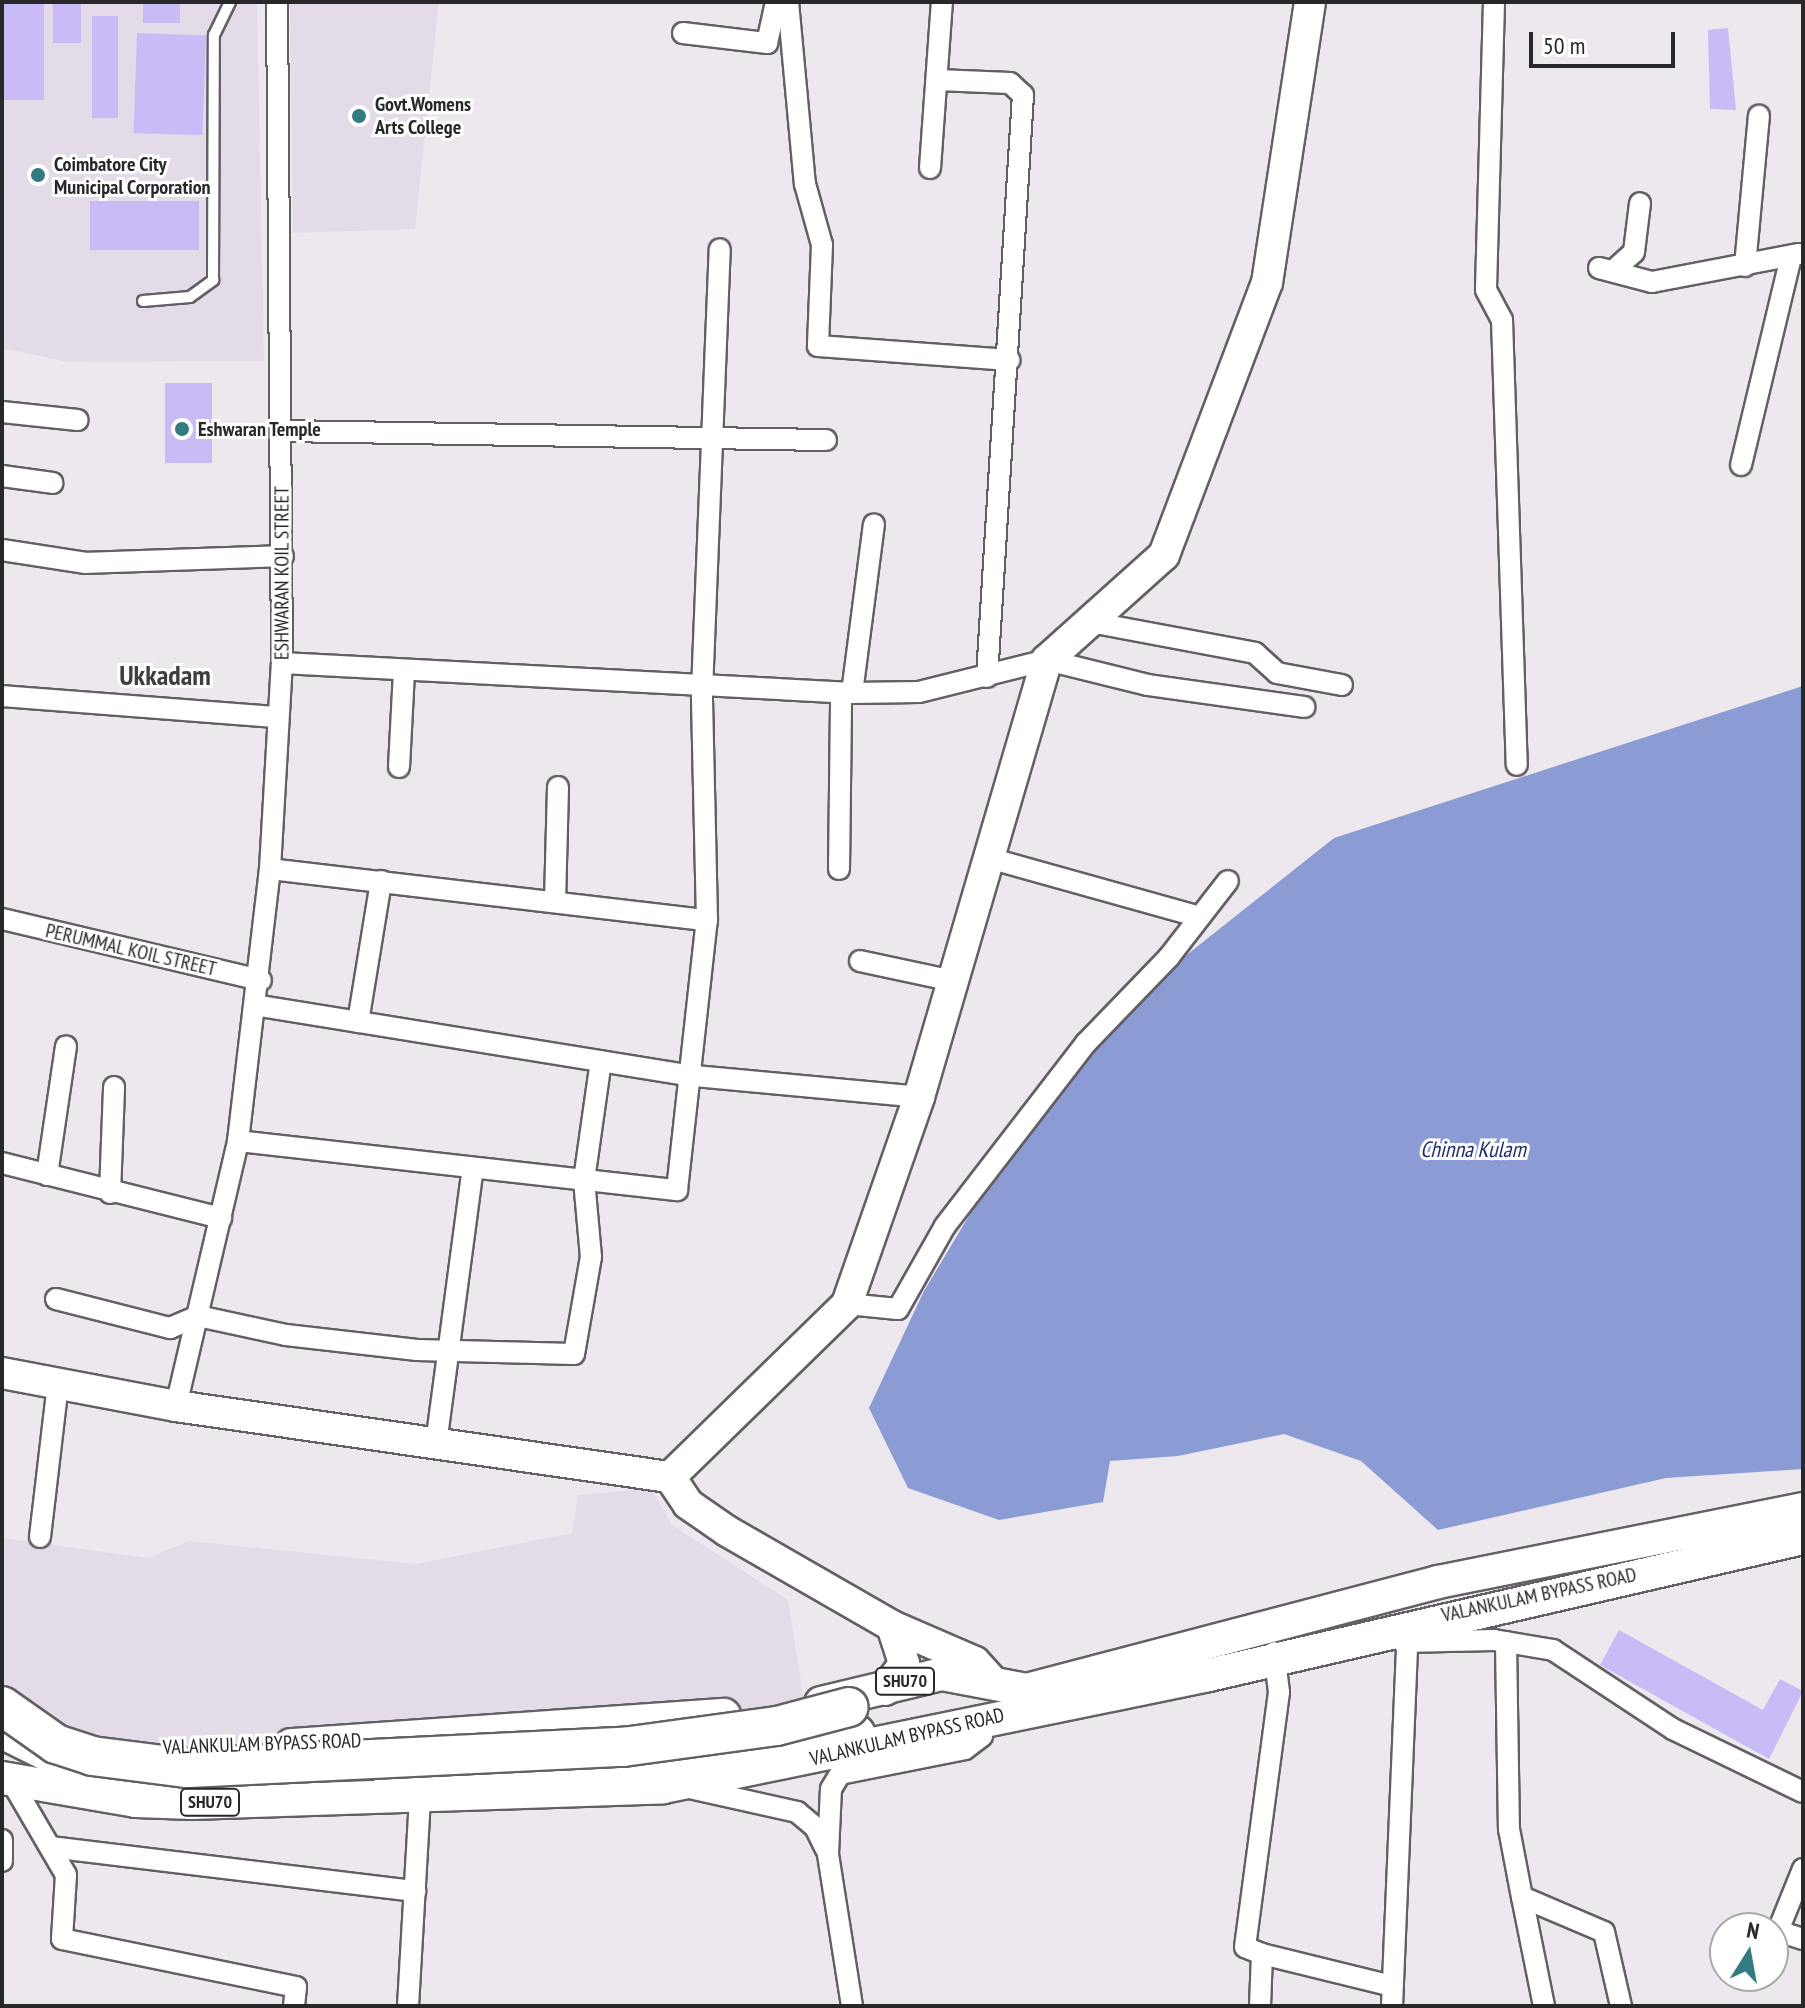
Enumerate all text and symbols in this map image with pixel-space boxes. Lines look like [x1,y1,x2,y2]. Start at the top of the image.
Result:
scale bar [1533,16,1679,66]
text: 50 m [1543,30,1585,61]
place label: Govt.Womens Arts College [375,92,471,139]
marker: Govt.Womens Arts College [350,107,368,125]
place label: Coimbatore City Municipal Corporation [54,152,211,199]
marker: Coimbatore City Municipal Corporation [29,166,47,184]
place label: Eshwaran Temple [198,417,322,441]
marker: Eshwaran Temple [173,420,191,438]
street label: ESHWARAN KOIL STREET [270,486,294,660]
district label: Ukkadam [119,658,211,692]
street label: PERUMMAL KOIL STREET [43,919,219,981]
water label: Chinna Kulam [1420,1137,1526,1163]
street label: VALANKULAM BYPASS ROAD [1439,1563,1639,1627]
road number: SHU70 [875,1667,935,1695]
street label: VALANKULAM BYPASS ROAD [808,1703,1006,1771]
street label: VALANKULAM BYPASS ROAD [162,1729,362,1759]
road number: SHU70 [180,1788,240,1816]
north arrow [1709,1912,1789,1992]
text: N [1745,1916,1762,1945]

